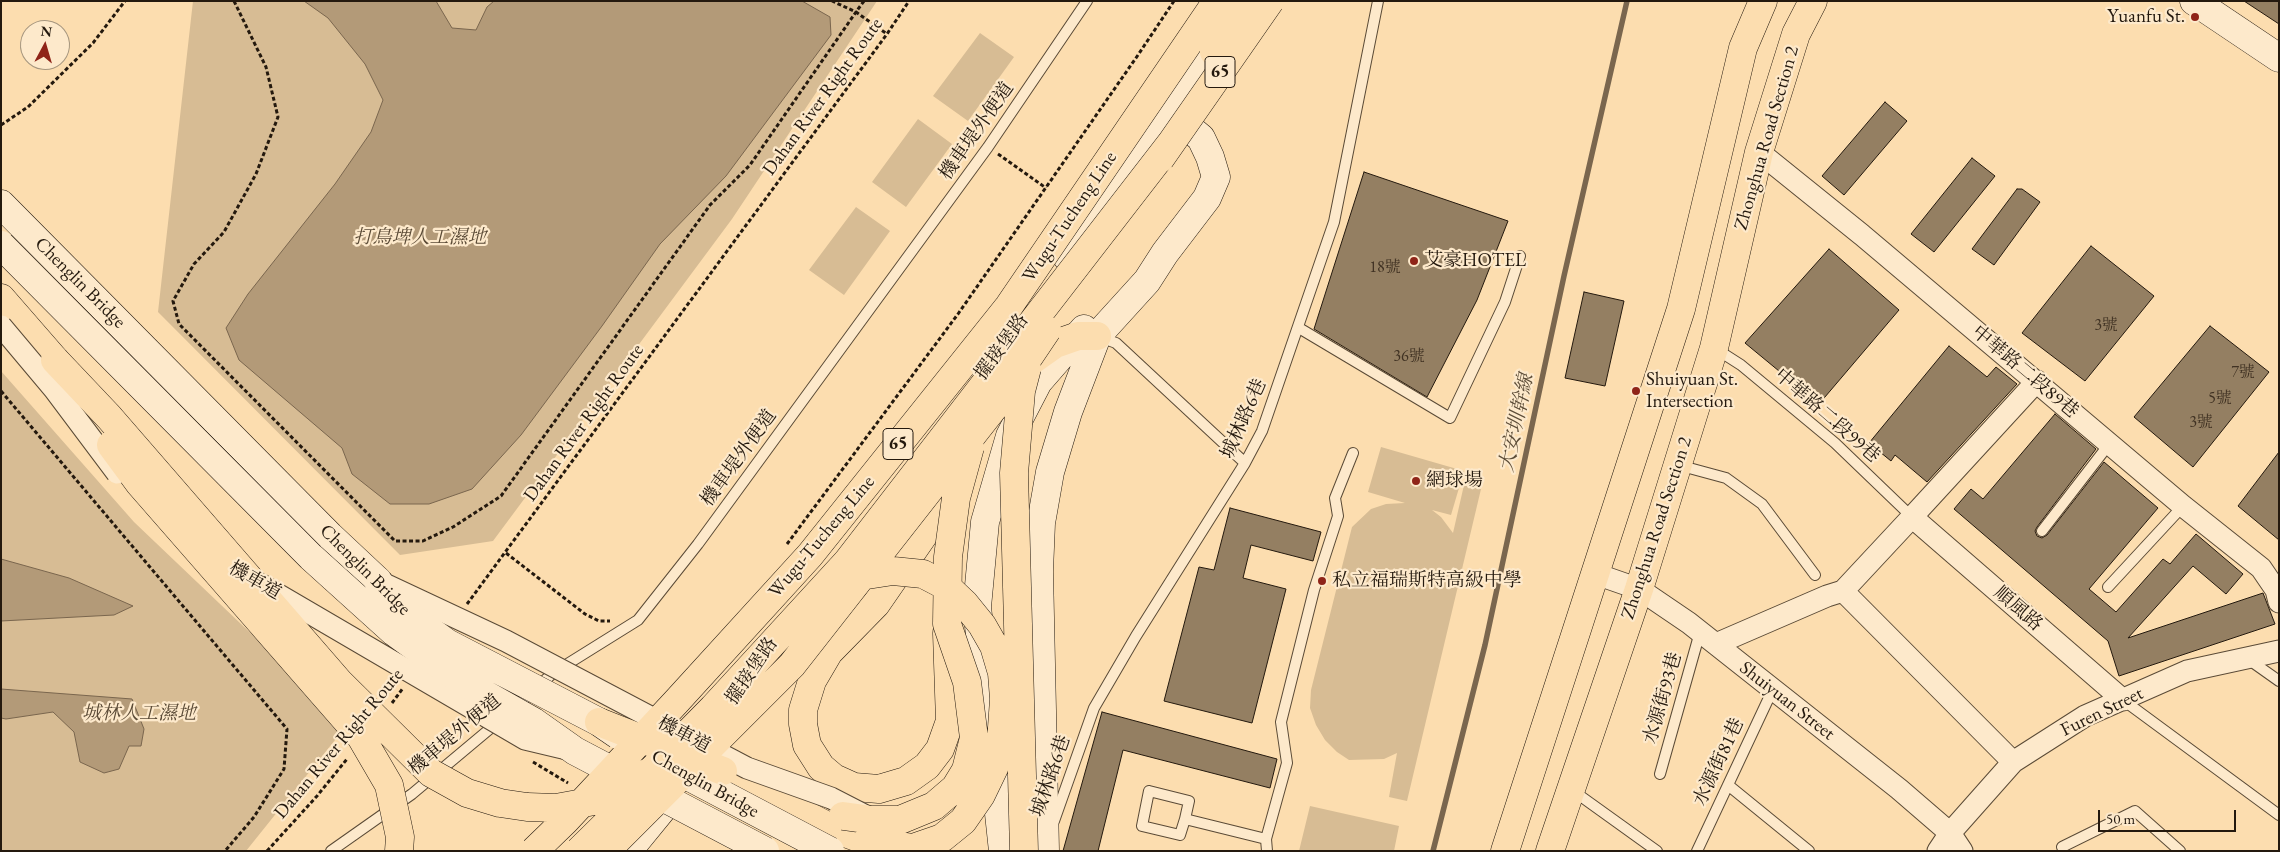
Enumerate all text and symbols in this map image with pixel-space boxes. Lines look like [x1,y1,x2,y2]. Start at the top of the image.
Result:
place label: Yuanfu St. [2107,6,2185,28]
marker: Yuanfu St. [2189,11,2201,23]
street label: Dahan River Right Route [758,14,888,180]
north arrow [20,20,70,70]
text: N [40,22,53,41]
street label: Zhonghua Road Section 2 [1730,43,1804,233]
road number: 65 [1205,56,1235,88]
street label: 機車堤外便道 [935,78,1019,184]
street label: Wugu-Tucheng Line [1018,147,1122,287]
park label: 打鳥埤人工濕地 [354,227,486,249]
street label: Chenglin Bridge [30,233,130,333]
place label: 艾豪HOTEL [1424,250,1526,272]
marker: 艾豪HOTEL [1408,255,1420,267]
house number: 18號 [1369,258,1401,278]
street label: 擺接堡路 [970,310,1034,384]
house number: 3號 [2094,316,2118,336]
street label: 中華路二段89巷 [1967,321,2083,423]
street label: Dahan River Right Route [519,340,649,506]
house number: 36號 [1393,347,1425,367]
house number: 7號 [2231,363,2255,383]
street label: 中華路二段99巷 [1770,364,1884,468]
place label: Shuiyuan St. Intersection [1646,369,1738,413]
water label: 大安圳幹線 [1495,372,1539,474]
street label: 城林路6巷 [1216,375,1272,463]
marker: Shuiyuan St. Intersection [1630,385,1642,397]
house number: 5號 [2208,389,2232,409]
street label: 機車堤外便道 [696,405,782,511]
house number: 3號 [2189,413,2213,433]
road number: 65 [883,428,913,459]
street label: Zhonghua Road Section 2 [1617,434,1697,622]
place label: 網球場 [1426,470,1483,492]
street label: Wugu-Tucheng Line [764,471,880,603]
marker: 網球場 [1410,475,1422,487]
street label: Chenglin Bridge [315,520,415,620]
street label: 機車道 [225,557,285,605]
place label: 私立福瑞斯特高級中學 [1332,570,1522,592]
marker: 私立福瑞斯特高級中學 [1316,575,1328,587]
street label: 順風路 [1989,582,2047,636]
street label: 擺接堡路 [721,633,783,709]
street label: 水源街93巷 [1639,650,1687,746]
street label: Shuiyuan Street [1735,657,1839,745]
street label: Dahan River Right Route [270,664,408,824]
street label: Furen Street [2057,682,2147,742]
street label: 機車堤外便道 [404,690,506,780]
park label: 城林人工濕地 [82,703,196,725]
street label: 機車道 [653,712,715,758]
street label: 水源街81巷 [1689,714,1749,810]
street label: 城林路6巷 [1026,732,1076,820]
street label: Chenglin Bridge [647,745,763,823]
scale bar [2100,800,2238,832]
text: 50 m [2106,809,2135,828]

